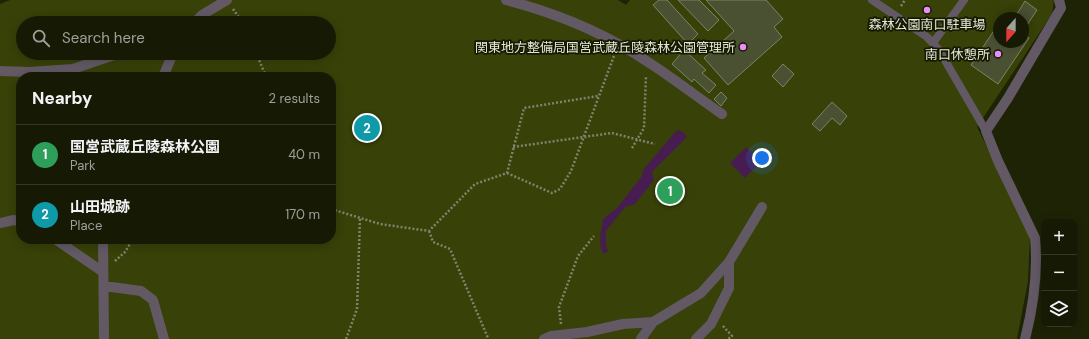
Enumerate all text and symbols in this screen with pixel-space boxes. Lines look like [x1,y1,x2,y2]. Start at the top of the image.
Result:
marker: 森林公園南口駐車場 [922,5,932,15]
north arrow [993,12,1029,48]
search box [16,16,336,60]
place label: 森林公園南口駐車場 [868,16,986,33]
icon: search [30,27,52,49]
text: Search here [62,28,145,48]
place label: 関東地方整備局国営武蔵丘陵森林公園管理所 [475,39,735,56]
marker: 関東地方整備局国営武蔵丘陵森林公園管理所 [738,42,748,52]
place label: 南口休憩所 [925,46,990,63]
marker: 南口休憩所 [993,49,1003,59]
text: Nearby [32,87,92,109]
text: 2 results [269,90,320,107]
pin: 2 [354,113,380,143]
text: 国営武蔵丘陵森林公園 [70,137,220,157]
text: 1 [43,146,47,163]
text: 40 m [288,146,320,163]
your location [752,148,772,168]
text: Park [70,157,96,174]
pin: 1 [657,176,683,206]
text: 山田城跡 [70,197,130,217]
text: 2 [41,206,49,223]
text: 170 m [285,206,320,223]
text: Place [70,217,102,234]
map controls [1041,219,1077,327]
button: + [1041,219,1077,255]
button: − [1041,255,1077,291]
button: layers [1041,291,1077,327]

